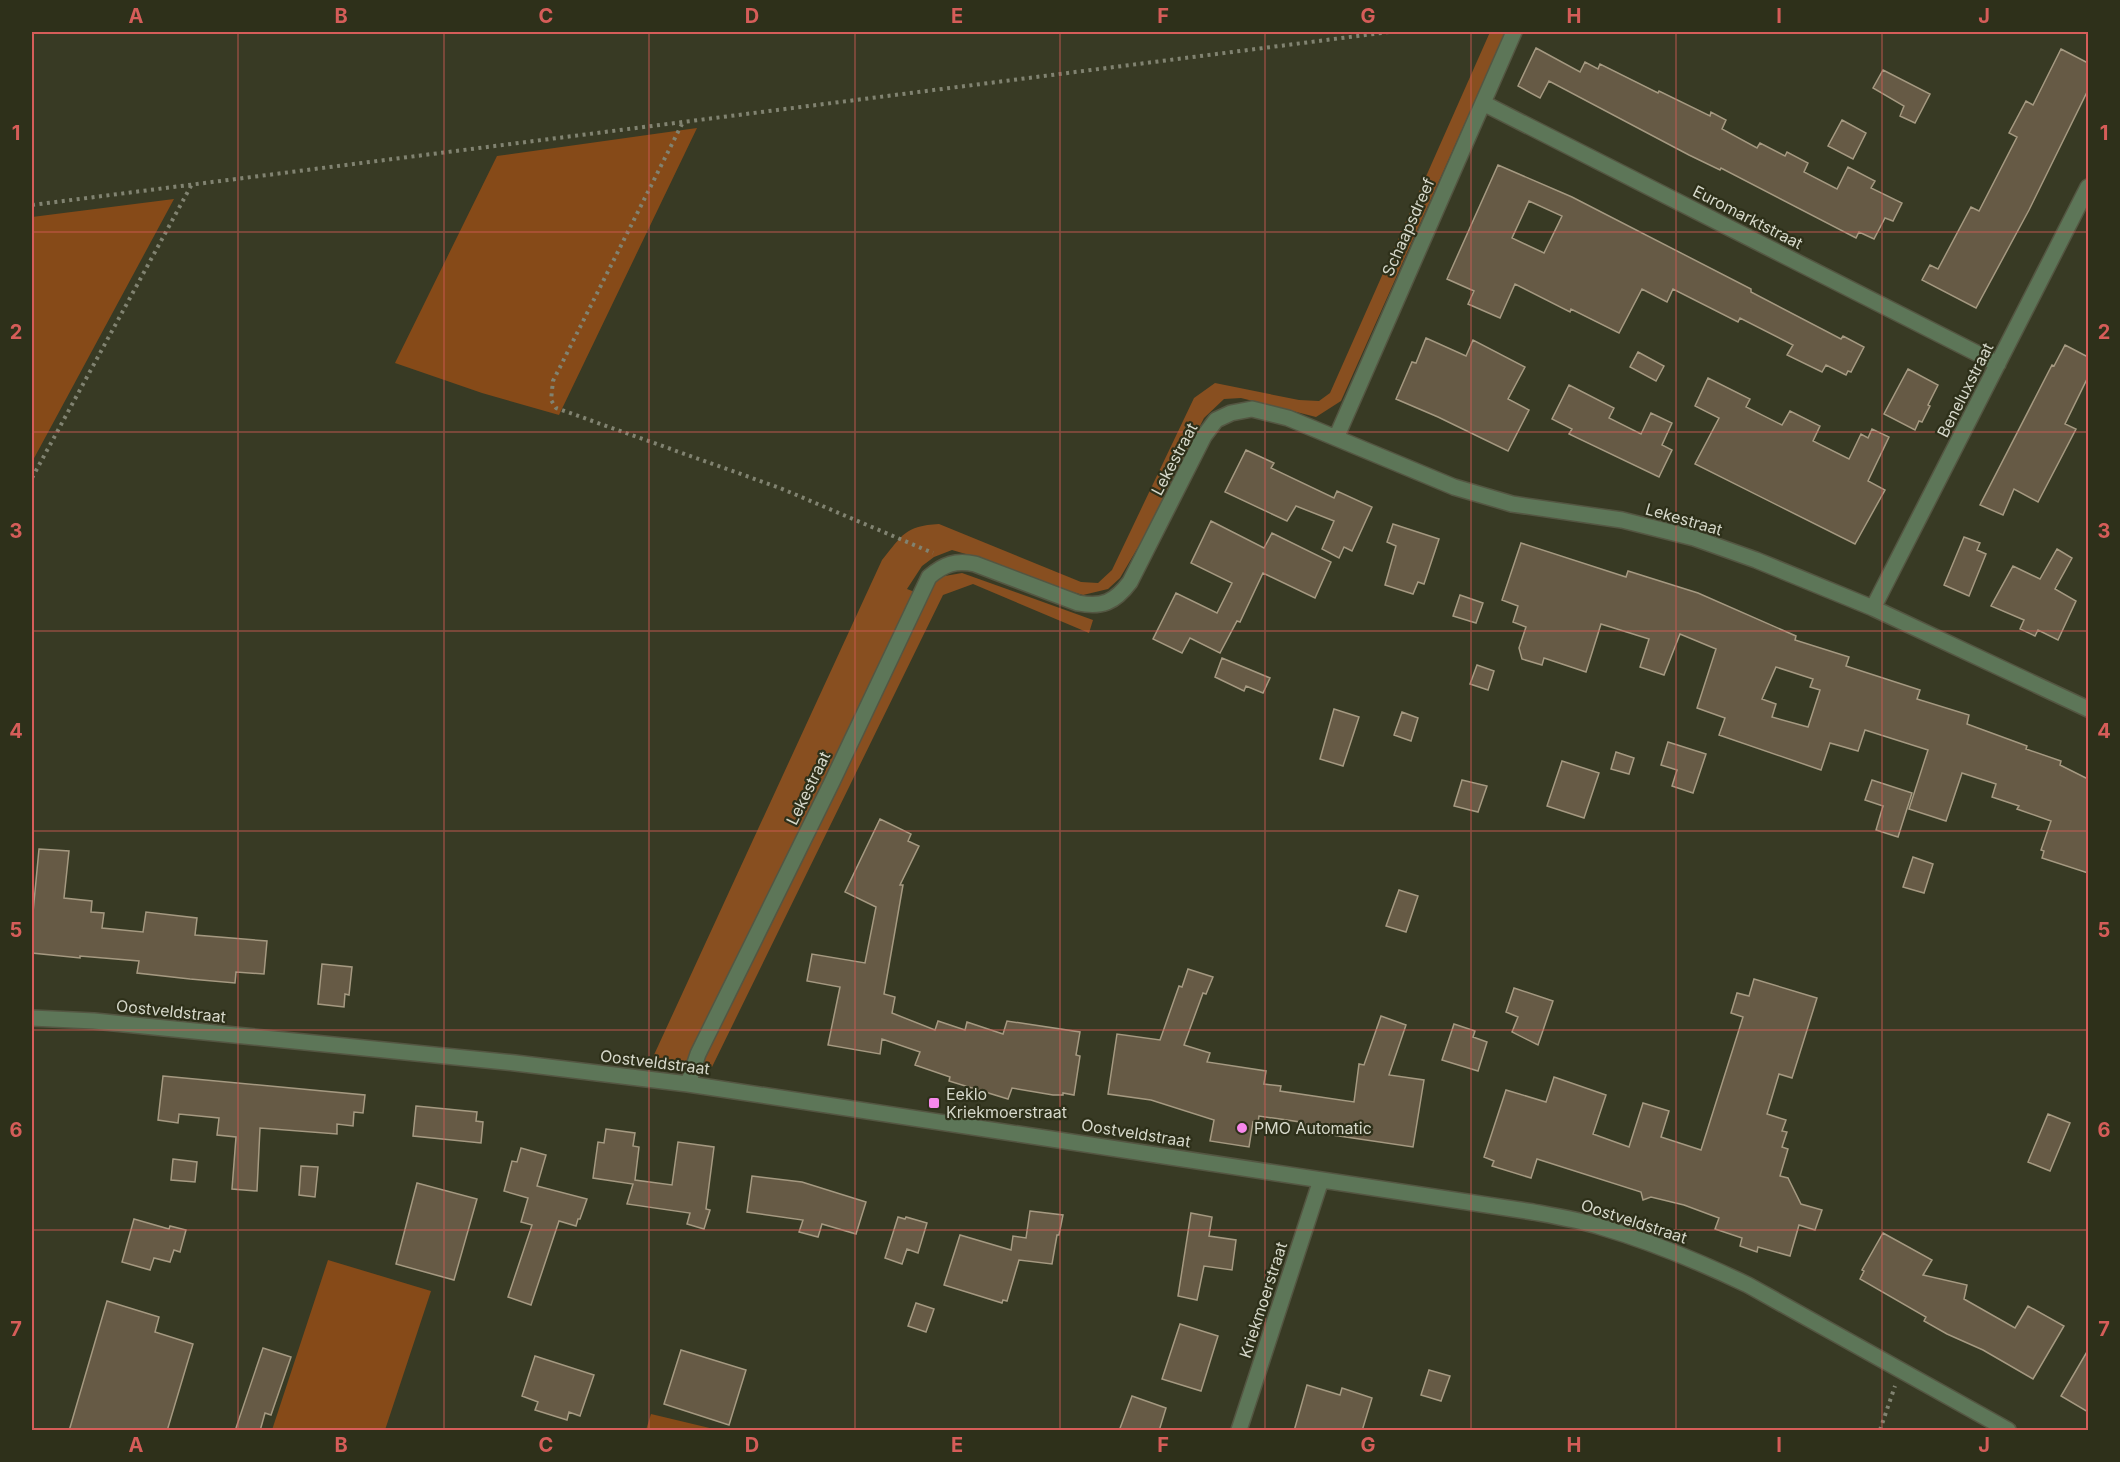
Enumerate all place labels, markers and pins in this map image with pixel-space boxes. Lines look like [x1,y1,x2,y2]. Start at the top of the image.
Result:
place label: Eeklo Kriekmoerstraat [946,1084,1067,1122]
marker: Eeklo Kriekmoerstraat [927,1096,941,1110]
place label: PMO Automatic [1254,1118,1372,1138]
marker: PMO Automatic [1235,1121,1249,1135]

